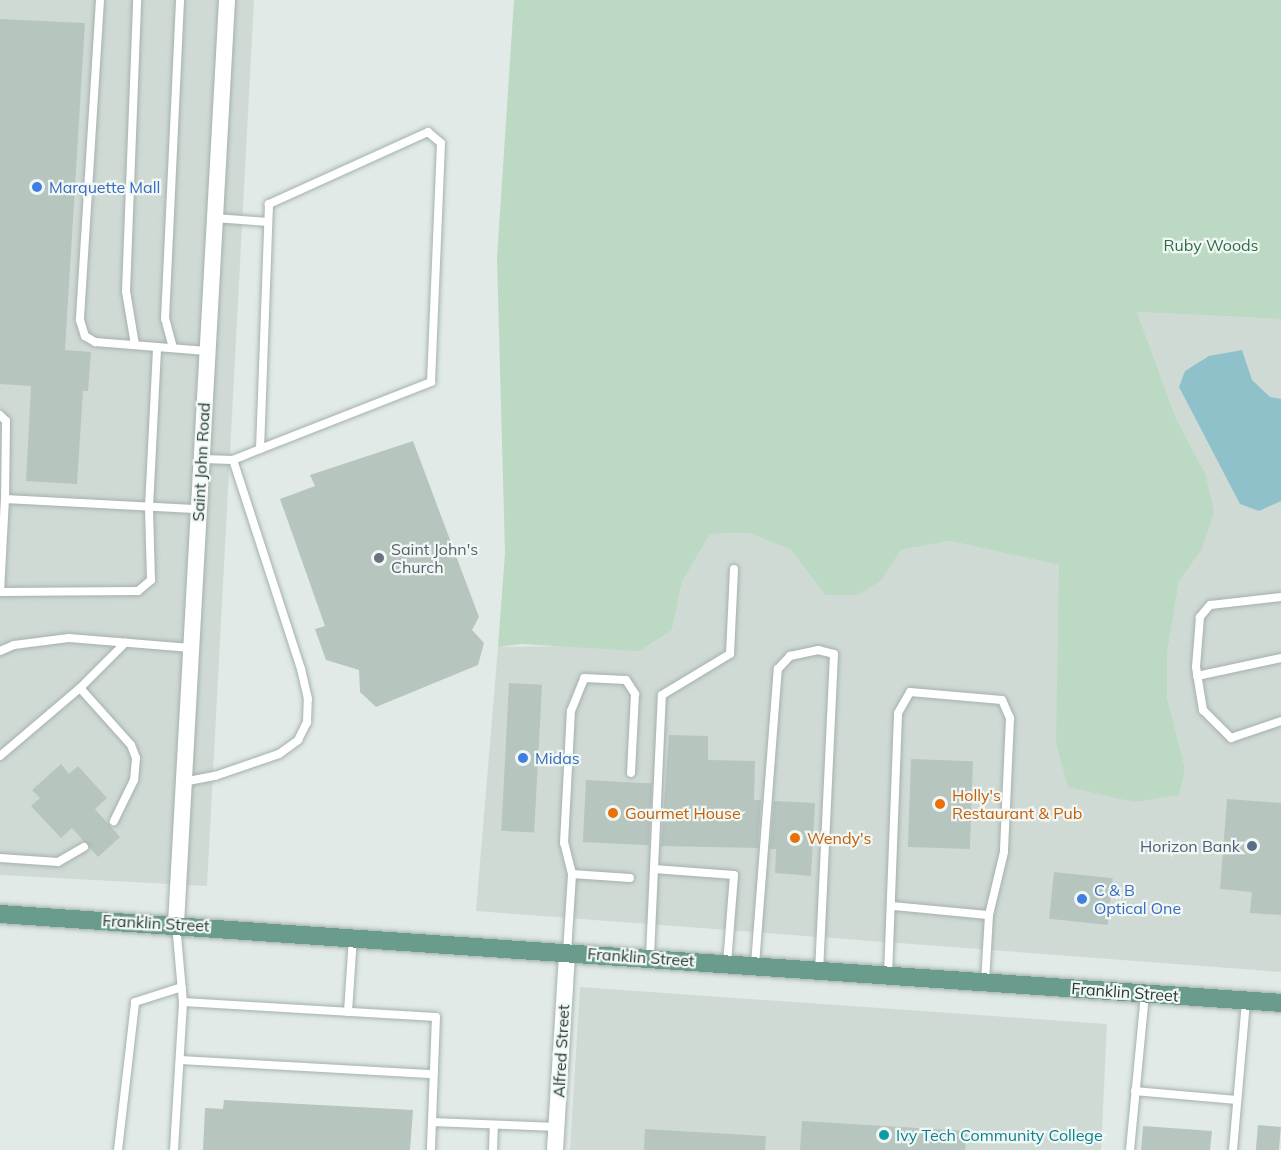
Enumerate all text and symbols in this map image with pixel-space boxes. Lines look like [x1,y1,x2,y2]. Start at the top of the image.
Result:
place label: Marquette Mall [49,177,160,197]
marker: Marquette Mall [30,180,44,194]
park label: Ruby Woods [1163,235,1259,255]
street label: Saint John Road [188,402,214,522]
place label: Saint John's Church [391,539,478,577]
marker: Saint John's Church [372,551,386,565]
place label: Midas [535,748,580,768]
marker: Midas [516,751,530,765]
place label: Holly's Restaurant & Pub [952,785,1082,823]
marker: Holly's Restaurant & Pub [933,797,947,811]
place label: Gourmet House [625,803,741,823]
marker: Gourmet House [606,806,620,820]
place label: Wendy's [807,828,871,848]
marker: Wendy's [788,831,802,845]
place label: Horizon Bank [1140,836,1240,856]
marker: Horizon Bank [1245,839,1259,853]
place label: C & B Optical One [1094,880,1181,918]
marker: C & B Optical One [1075,892,1089,906]
street label: Franklin Street [102,911,210,935]
street label: Franklin Street [587,944,695,970]
street label: Franklin Street [1071,979,1179,1005]
street label: Alfred Street [549,1004,573,1098]
place label: Ivy Tech Community College [896,1125,1103,1145]
marker: Ivy Tech Community College [877,1128,891,1142]

